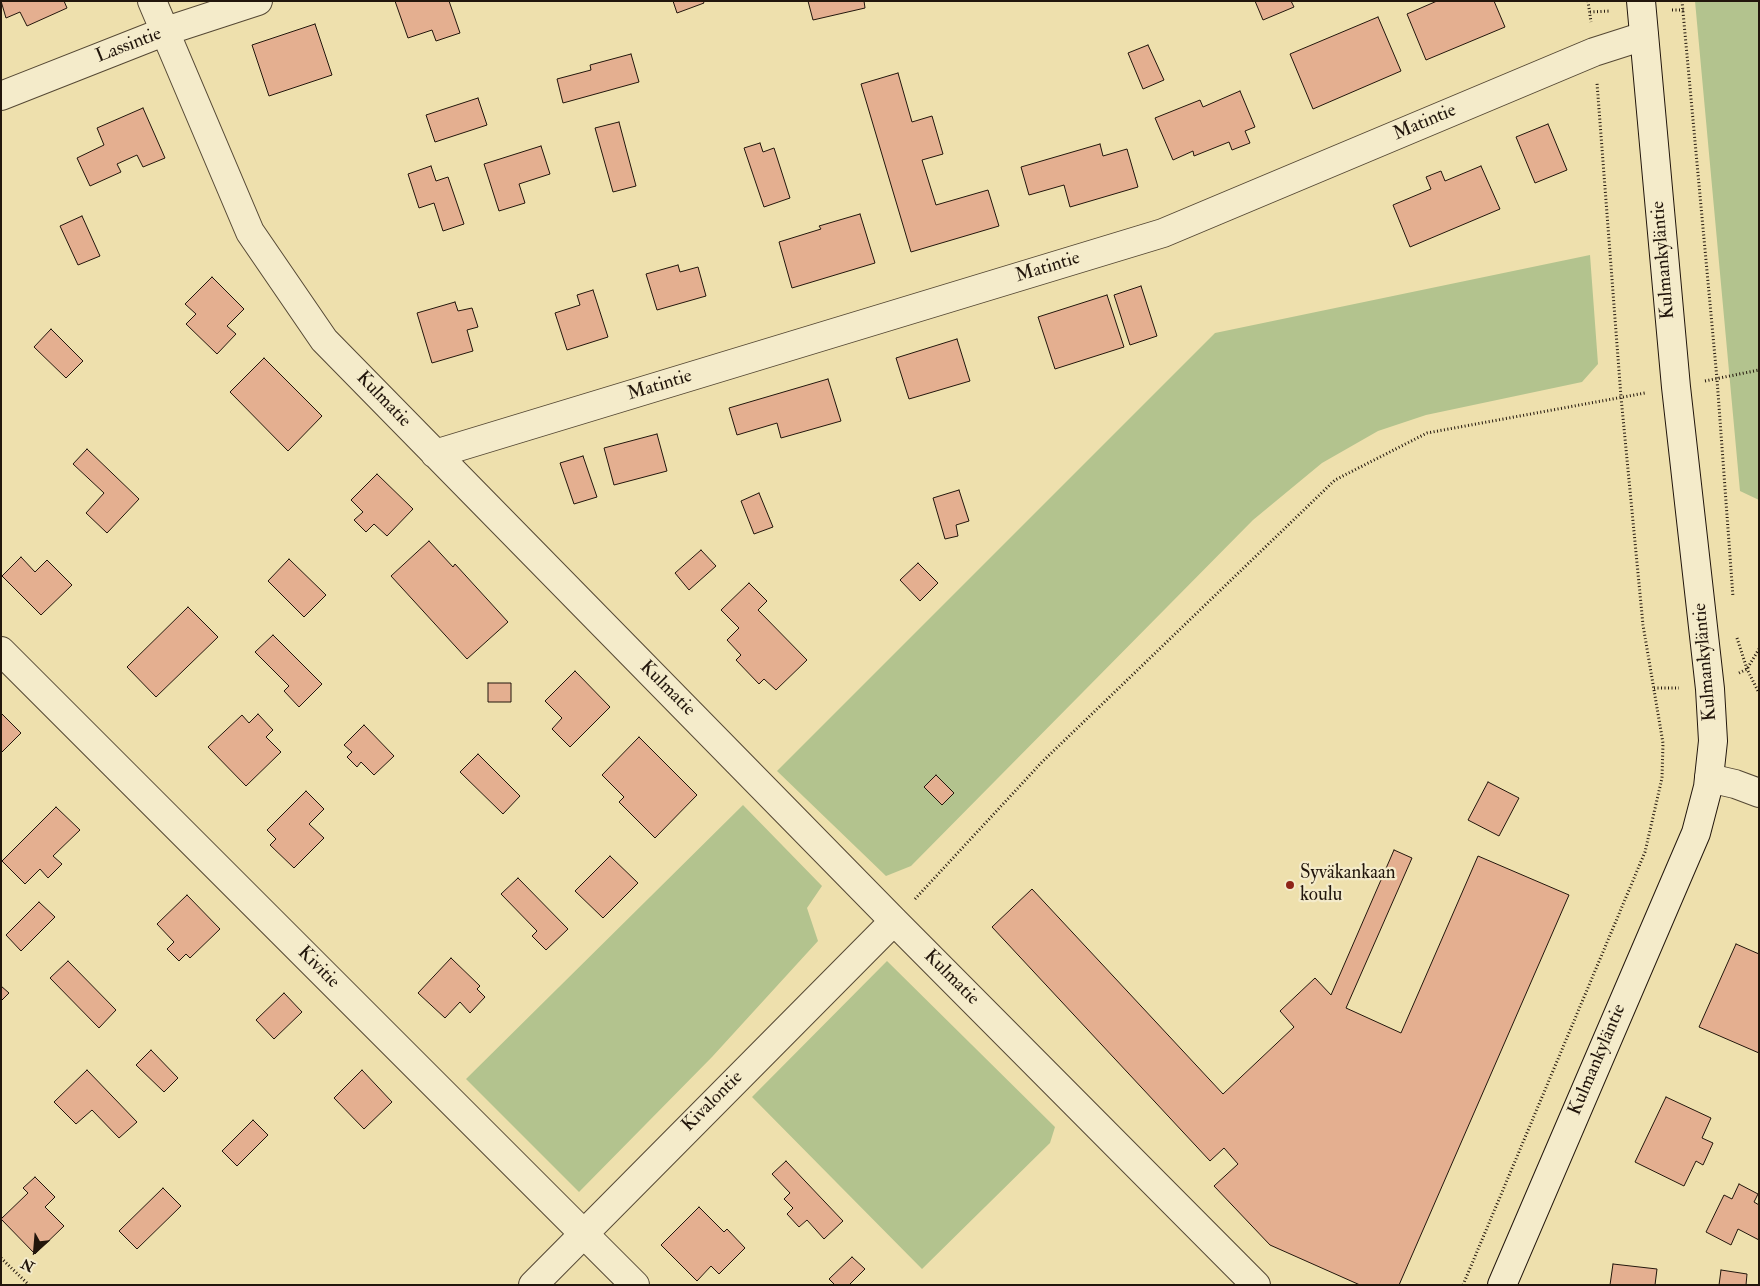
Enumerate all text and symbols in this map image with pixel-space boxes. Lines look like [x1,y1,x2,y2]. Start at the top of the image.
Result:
street label: Lassintie [93,23,165,69]
street label: Matintie [1390,100,1460,146]
street label: Kulmankyläntie [1647,200,1681,320]
street label: Matintie [1013,247,1083,289]
street label: Matintie [625,365,695,407]
street label: Kulmatie [351,367,415,433]
street label: Kulmankyläntie [1689,602,1723,722]
street label: Kulmatie [634,656,700,722]
place label: Syväkankaan koulu [1300,863,1396,907]
marker: Syväkankaan koulu [1284,879,1296,891]
street label: Kivitie [292,942,344,994]
street label: Kulmatie [918,945,984,1011]
street label: Kulmankyläntie [1564,1001,1632,1119]
street label: Kivalontie [678,1067,748,1137]
north arrow [10,1226,60,1276]
text: N [19,1254,37,1275]

